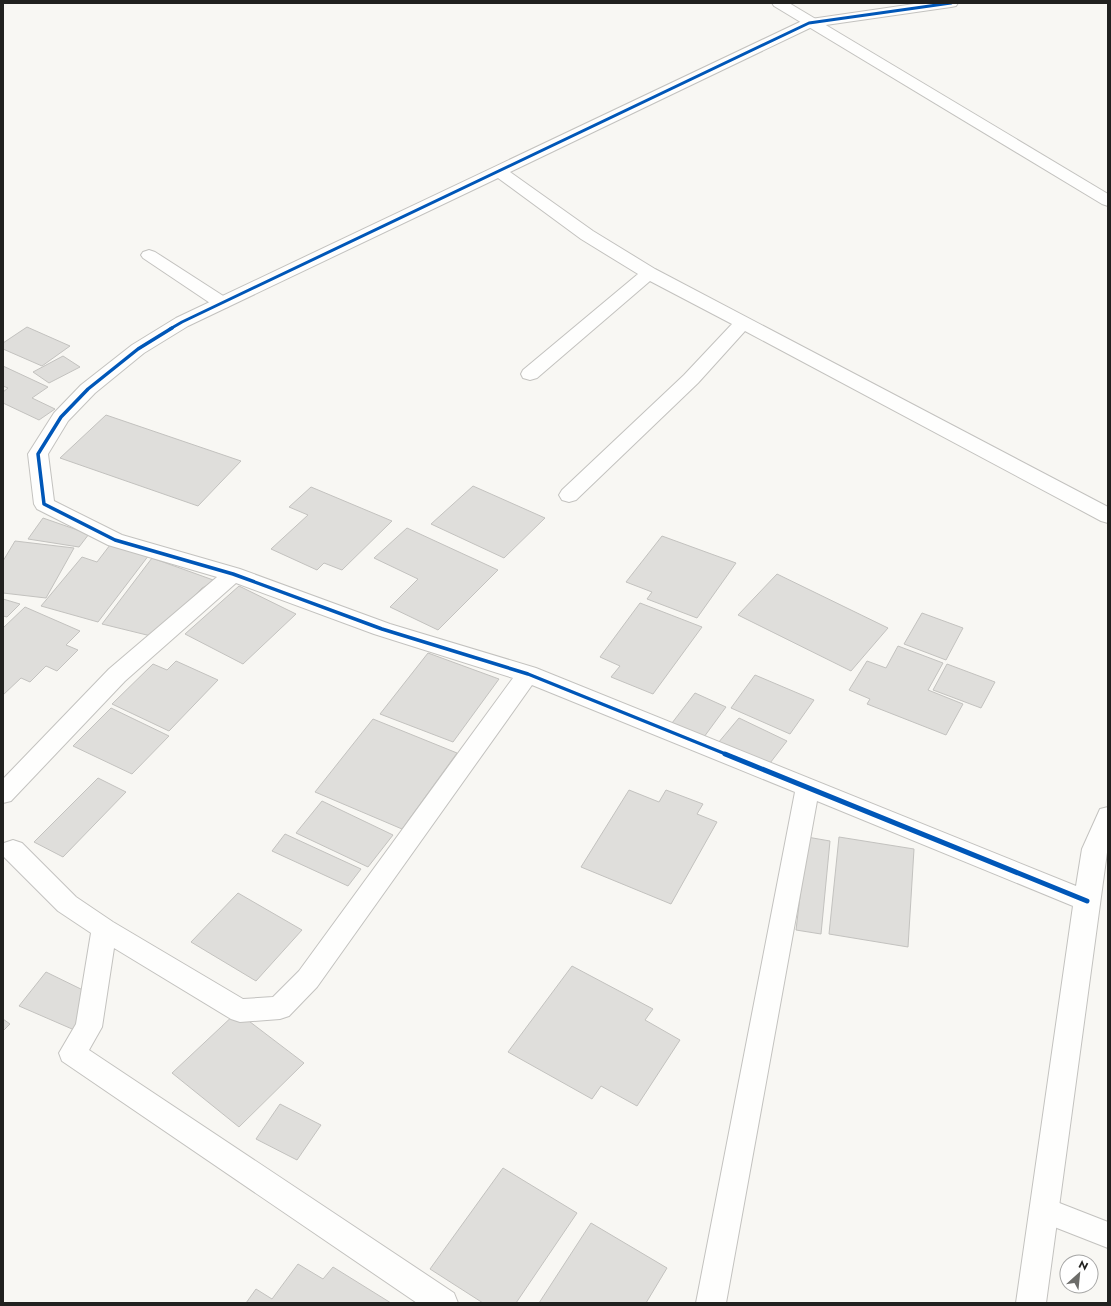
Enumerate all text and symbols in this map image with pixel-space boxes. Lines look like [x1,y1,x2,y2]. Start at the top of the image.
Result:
north arrow [1059,1254,1099,1294]
text: N [1076,1256,1091,1274]

